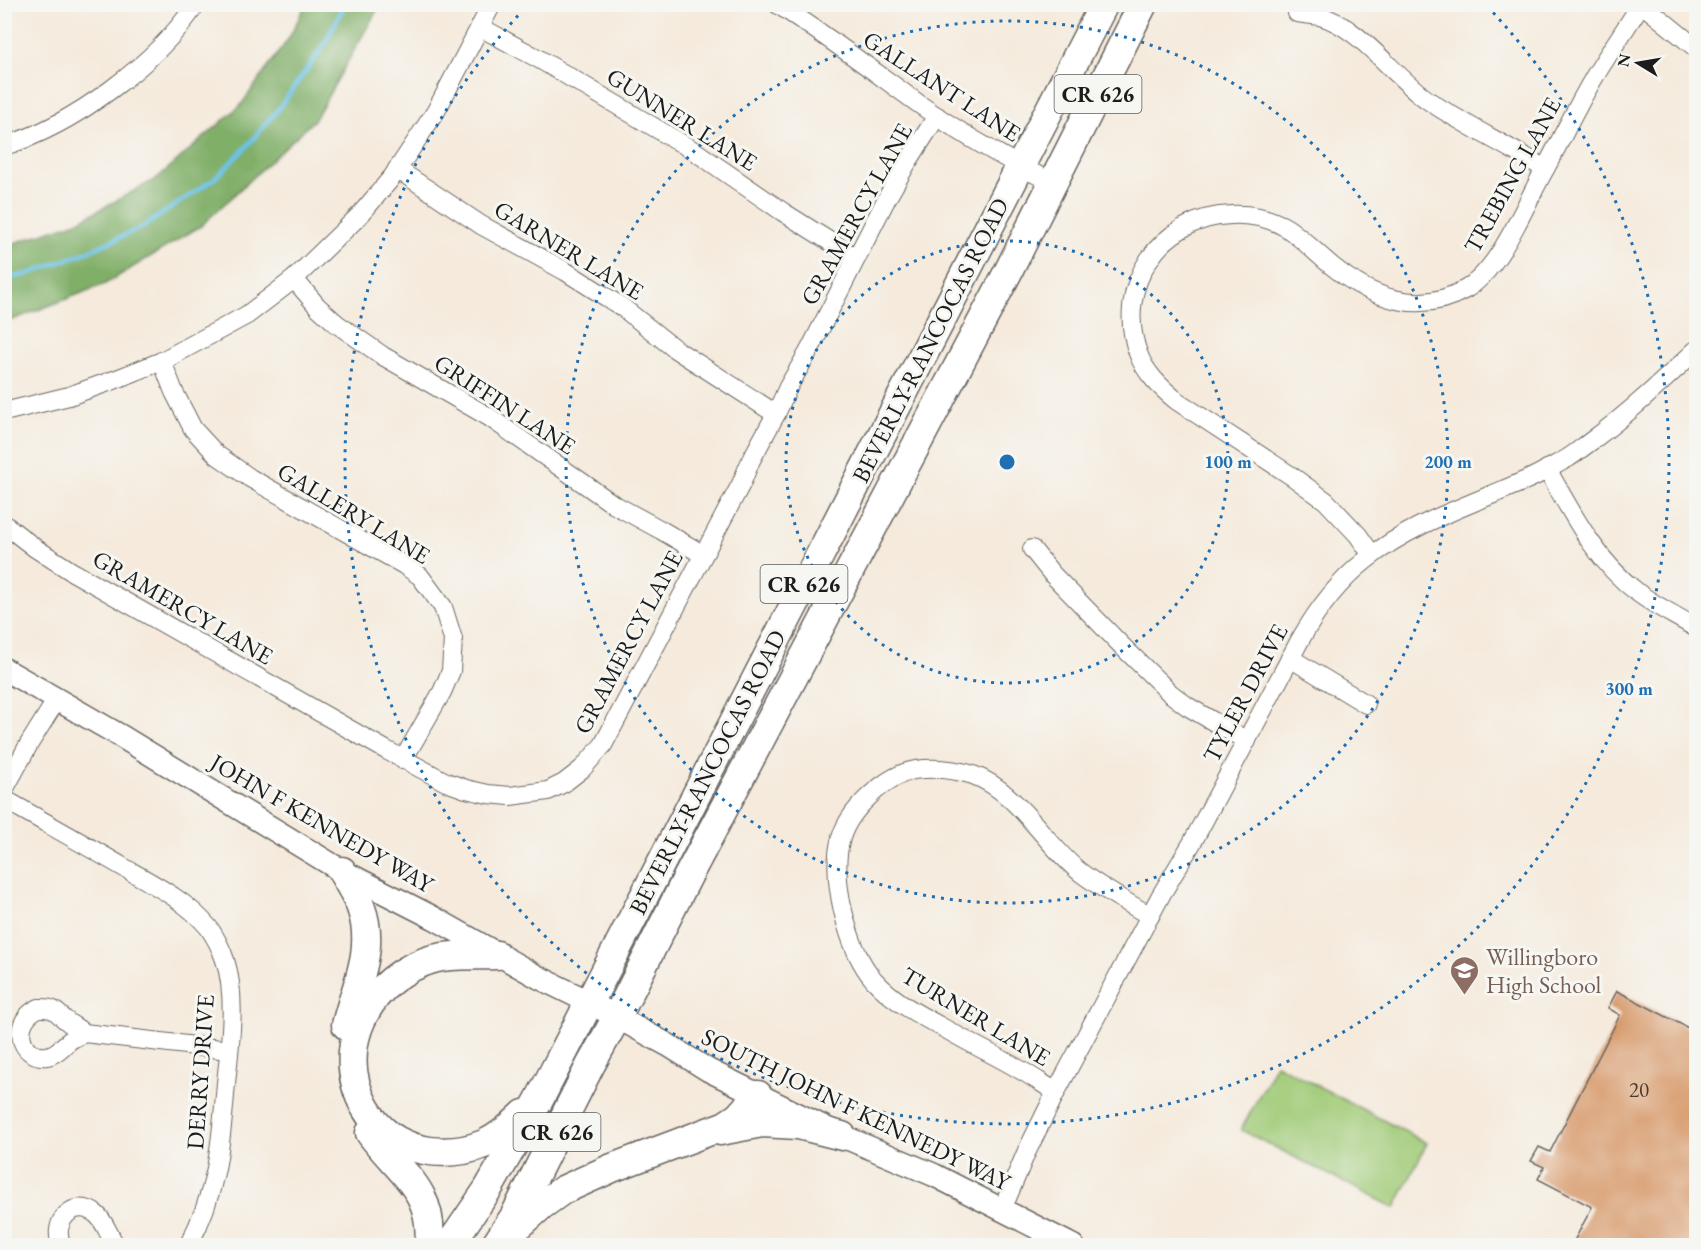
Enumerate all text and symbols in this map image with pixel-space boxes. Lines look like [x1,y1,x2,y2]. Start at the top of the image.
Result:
street label: GALLANT LANE [857,23,1027,149]
north arrow [1608,33,1668,93]
text: N [1612,52,1635,69]
street label: GUNNER LANE [601,60,763,178]
road number: CR 626 [1054,75,1142,113]
street label: TREBING LANE [1456,92,1568,258]
street label: GRAMERCY LANE [793,118,919,310]
street label: BEVERLY-RANCOCAS ROAD [845,192,1015,488]
street label: GARNER LANE [489,193,649,307]
street label: GRIFFIN LANE [428,347,582,461]
text: 100 m [1204,450,1252,473]
text: 200 m [1424,450,1472,473]
centre of rings [997,452,1017,472]
street label: GALLERY LANE [272,455,436,571]
street label: GRAMERCY LANE [87,543,279,671]
street label: GRAMERCY LANE [567,545,689,739]
road number: CR 626 [760,565,848,603]
street label: TYLER DRIVE [1196,618,1294,768]
street label: BEVERLY-RANCOCAS ROAD [622,624,792,920]
text: 300 m [1605,677,1653,700]
street label: JOHN F KENNEDY WAY [203,746,440,900]
place label: Willingboro High School [1486,941,1602,1000]
school or university icon: Willingboro High School [1449,954,1481,996]
street label: TURNER LANE [896,959,1056,1073]
street label: DERRY DRIVE [179,993,221,1151]
street label: SOUTH JOHN F KENNEDY WAY [697,1021,1016,1198]
house number: 20 [1629,1076,1649,1103]
road number: CR 626 [514,1113,600,1151]

